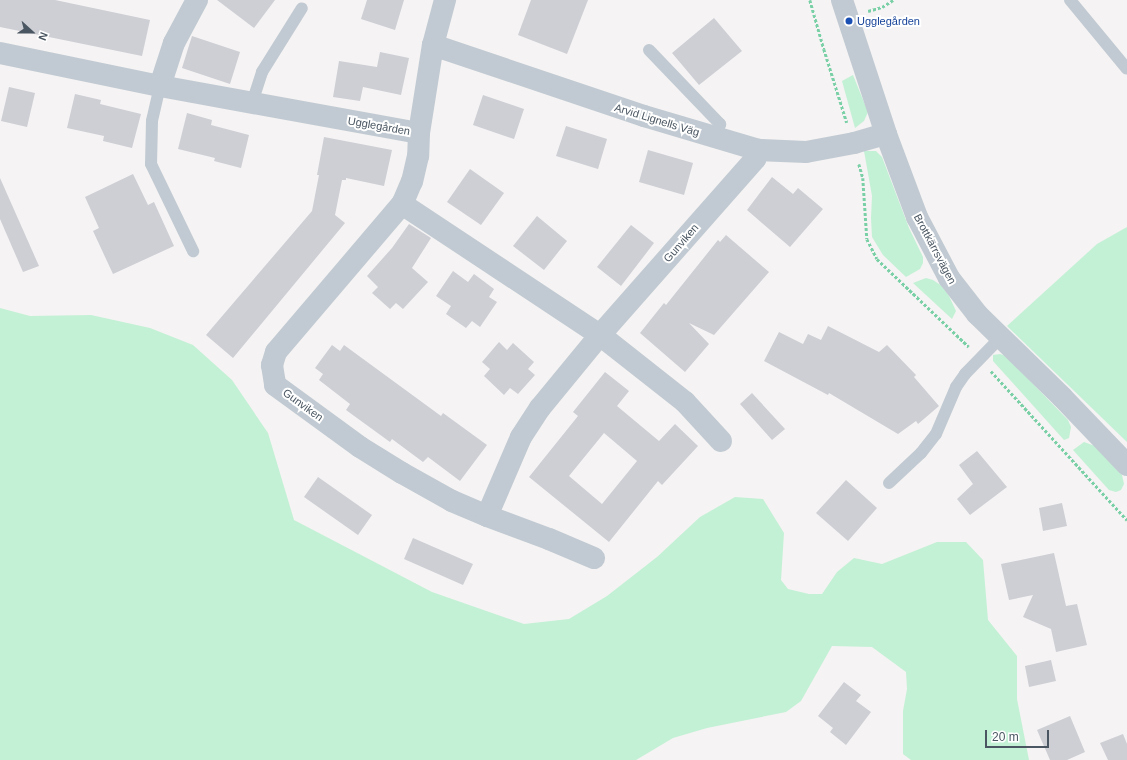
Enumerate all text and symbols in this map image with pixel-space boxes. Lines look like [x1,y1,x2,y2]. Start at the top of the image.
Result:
north arrow [12,12,52,52]
place label: Ugglegården [857,14,920,28]
marker: Ugglegården [844,16,854,26]
text: N [36,30,50,42]
street label: Arvid Lignells Väg [613,101,701,139]
street label: Ugglegården [347,114,411,138]
street label: Brottkärrsvägen [911,212,959,286]
street label: Gunviken [661,221,701,265]
street label: Gunviken [280,386,326,424]
scale bar [987,722,1051,748]
text: 20 m [992,730,1019,744]

